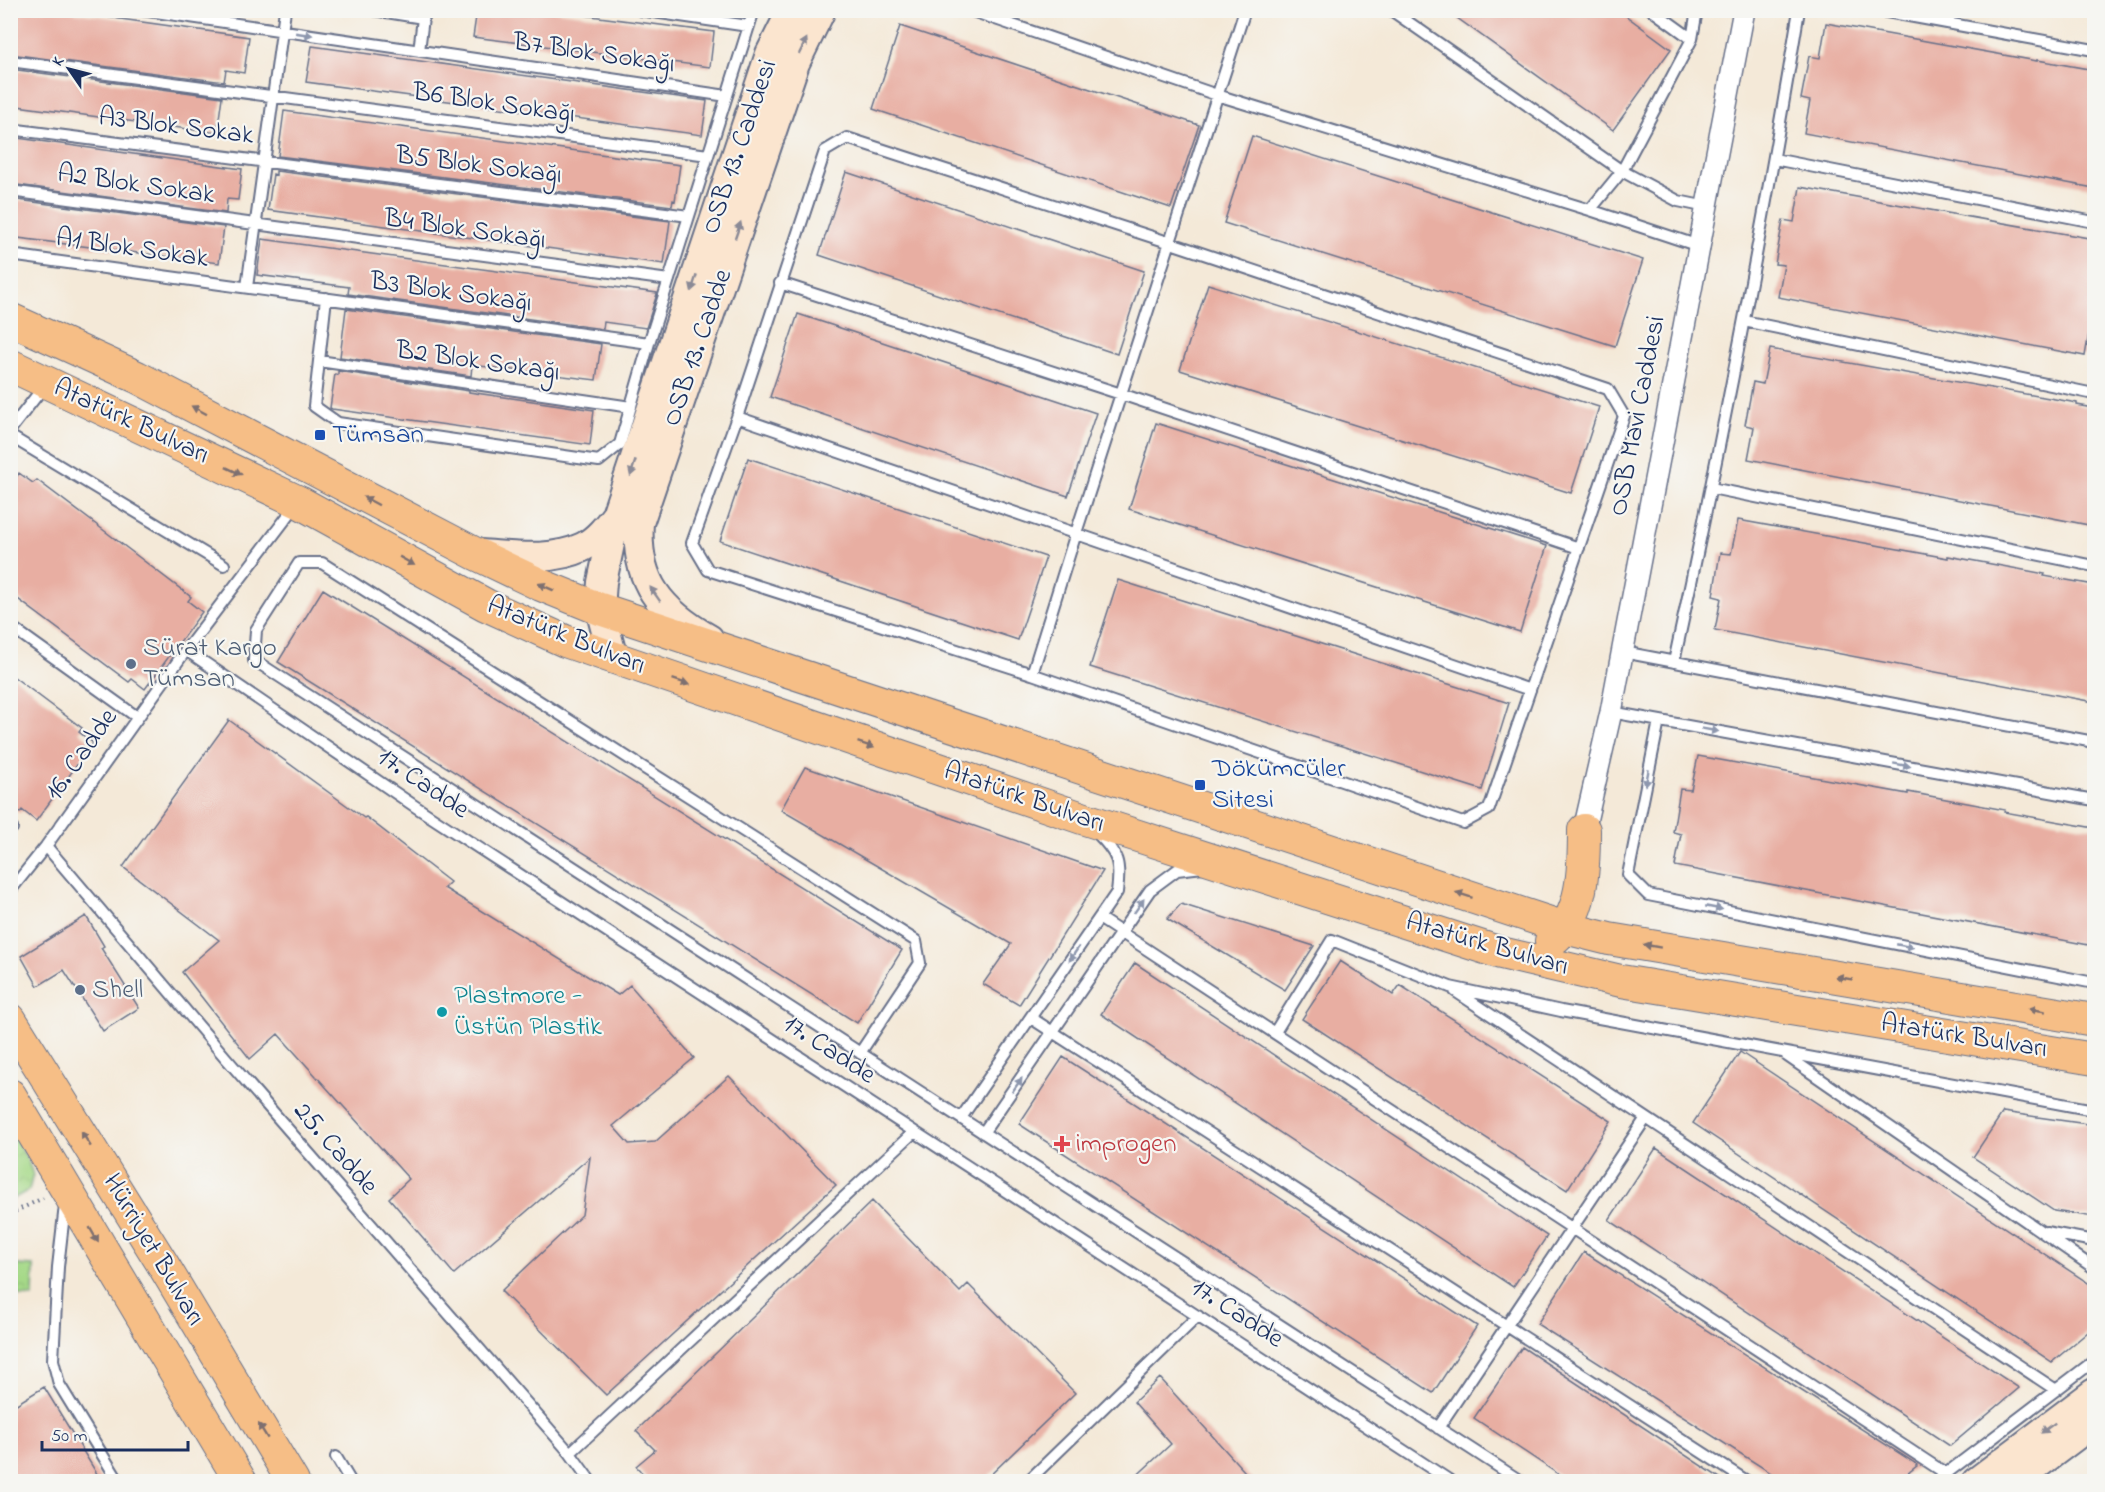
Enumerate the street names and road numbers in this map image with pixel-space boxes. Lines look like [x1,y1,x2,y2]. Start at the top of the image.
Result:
street label: B7 Blok Sokağı [510,23,677,85]
street label: OSB 13. Caddesi [692,54,788,240]
street label: B6 Blok Sokağı [409,73,578,135]
street label: A3 Blok Sokak [96,98,256,156]
street label: B5 Blok Sokağı [393,136,564,196]
street label: A2 Blok Sokak [55,155,217,215]
street label: B4 Blok Sokağı [381,199,548,261]
street label: A1 Blok Sokak [53,219,211,279]
street label: B3 Blok Sokağı [367,262,534,324]
street label: OSB 13. Cadde [653,263,743,432]
street label: OSB Mavi Caddesi [1599,312,1677,520]
street label: B2 Blok Sokağı [392,331,563,393]
street label: Atatürk Bulvarı [47,369,215,475]
street label: Atatürk Bulvarı [481,586,651,686]
street label: 16. Cadde [36,700,128,809]
street label: 17. Cadde [369,739,478,830]
street label: Atatürk Bulvarı [938,752,1110,844]
street label: Atatürk Bulvarı [1401,903,1573,987]
street label: 17. Cadde [775,1005,884,1095]
street label: Atatürk Bulvarı [1878,1005,2050,1069]
street label: 25. Cadde [283,1094,387,1205]
street label: Hürriyet Bulvarı [92,1166,214,1334]
street label: 17. Cadde [1183,1269,1292,1359]

